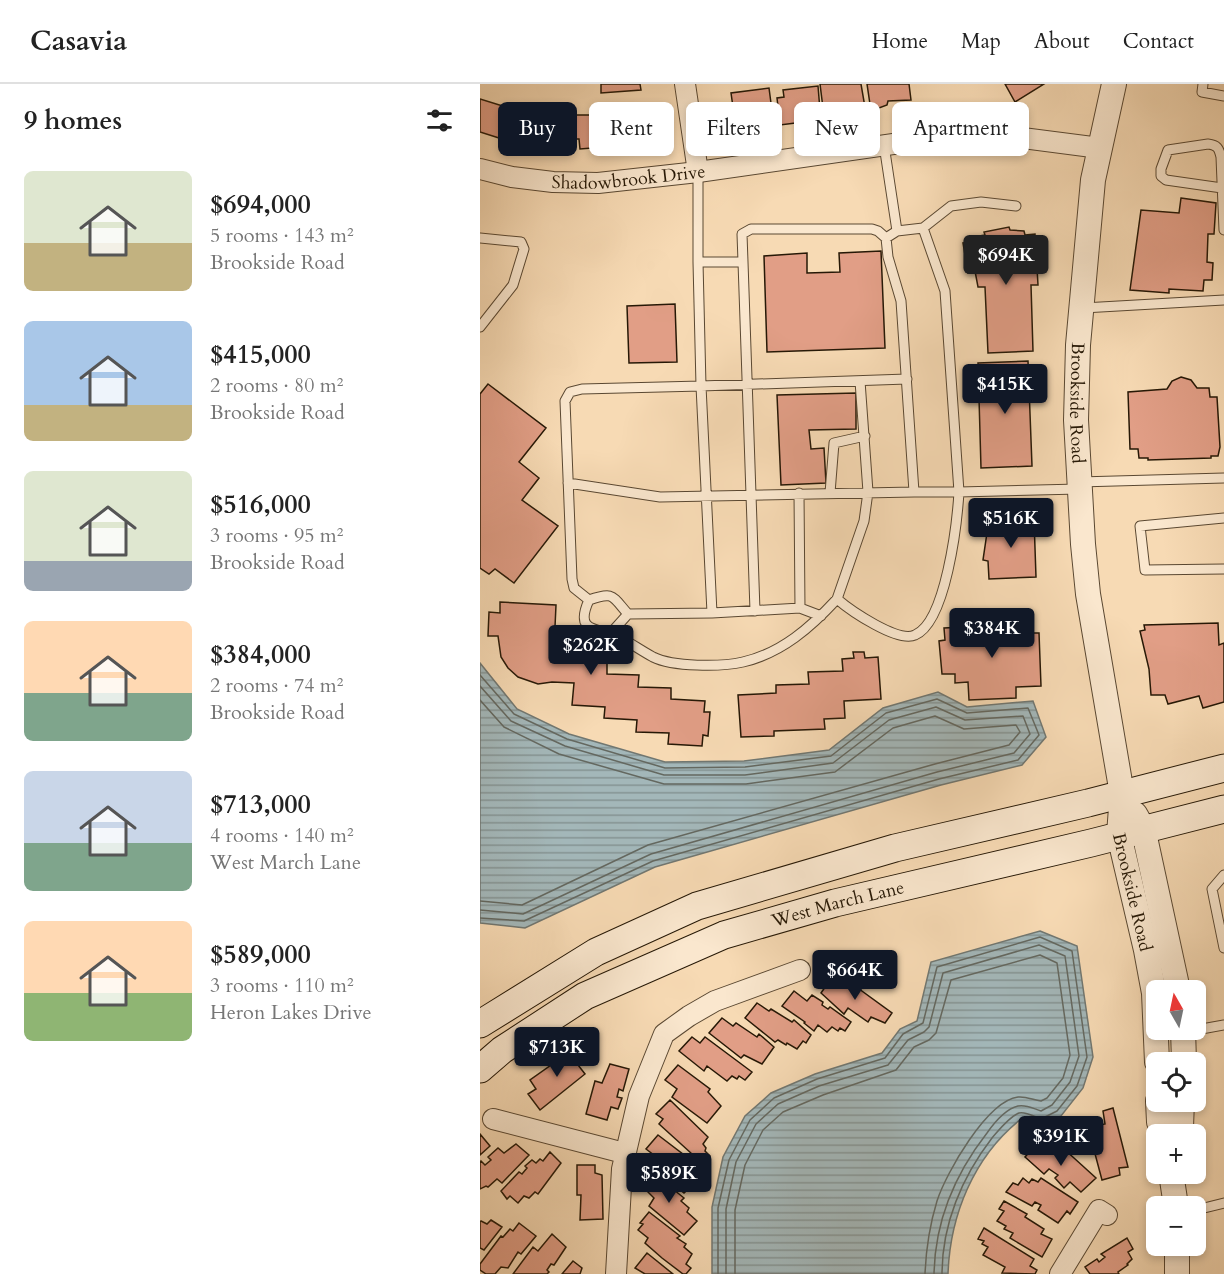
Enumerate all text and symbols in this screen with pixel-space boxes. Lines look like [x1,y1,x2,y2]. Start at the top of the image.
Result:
text: Casavia [30,22,127,60]
text: Home [872,27,928,56]
text: Map [961,27,1001,56]
text: About [1034,27,1090,56]
text: Contact [1123,27,1194,56]
chip: Buy [498,102,577,156]
chip: Rent [589,102,674,156]
chip: Filters [686,102,782,156]
chip: New [794,102,880,156]
chip: Apartment [892,102,1029,156]
text: 9 homes [24,103,122,138]
icon: filters [423,104,456,137]
street label: Shadowbrook Drive [551,159,707,196]
text: $694,000 [210,187,311,222]
icon: home [72,195,144,267]
text: 5 rooms · 143 m² [210,222,354,249]
pin: $694K [964,235,1048,286]
text: $694K [977,241,1035,268]
text: Brookside Road [210,249,345,276]
text: $415,000 [210,337,311,372]
street label: Brookside Road [1063,342,1090,465]
icon: home [72,345,144,417]
pin: $415K [963,364,1047,415]
text: $415K [976,370,1034,397]
text: 2 rooms · 80 m² [210,372,343,399]
text: Brookside Road [210,399,345,426]
text: $516,000 [210,487,311,522]
icon: home [72,495,144,567]
pin: $516K [969,498,1053,549]
text: $516K [982,504,1040,531]
text: 3 rooms · 95 m² [210,522,343,549]
text: Brookside Road [210,549,345,576]
pin: $384K [950,608,1034,659]
text: $384K [963,614,1021,641]
pin: $262K [549,625,633,676]
text: $262K [562,631,620,658]
text: $384,000 [210,637,311,672]
icon: home [72,645,144,717]
text: 2 rooms · 74 m² [210,672,343,699]
text: Brookside Road [210,699,345,726]
text: $713,000 [210,787,311,822]
icon: home [72,795,144,867]
text: 4 rooms · 140 m² [210,822,354,849]
street label: Brookside Road [1106,830,1158,954]
text: West March Lane [210,849,361,876]
street label: West March Lane [768,875,907,934]
text: $589,000 [210,937,311,972]
icon: home [72,945,144,1017]
pin: $664K [813,950,897,1001]
text: $664K [826,956,884,983]
text: 3 rooms · 110 m² [210,972,354,999]
north arrow [1146,980,1206,1040]
map controls [1146,980,1206,1256]
text: Heron Lakes Drive [210,999,372,1026]
pin: $713K [515,1027,599,1078]
text: $713K [528,1033,586,1060]
button: locate [1146,1052,1206,1112]
pin: $391K [1019,1116,1103,1167]
text: $391K [1032,1122,1090,1149]
button: + [1146,1124,1206,1184]
pin: $589K [627,1153,711,1204]
text: $589K [640,1159,698,1186]
button: − [1146,1196,1206,1256]

